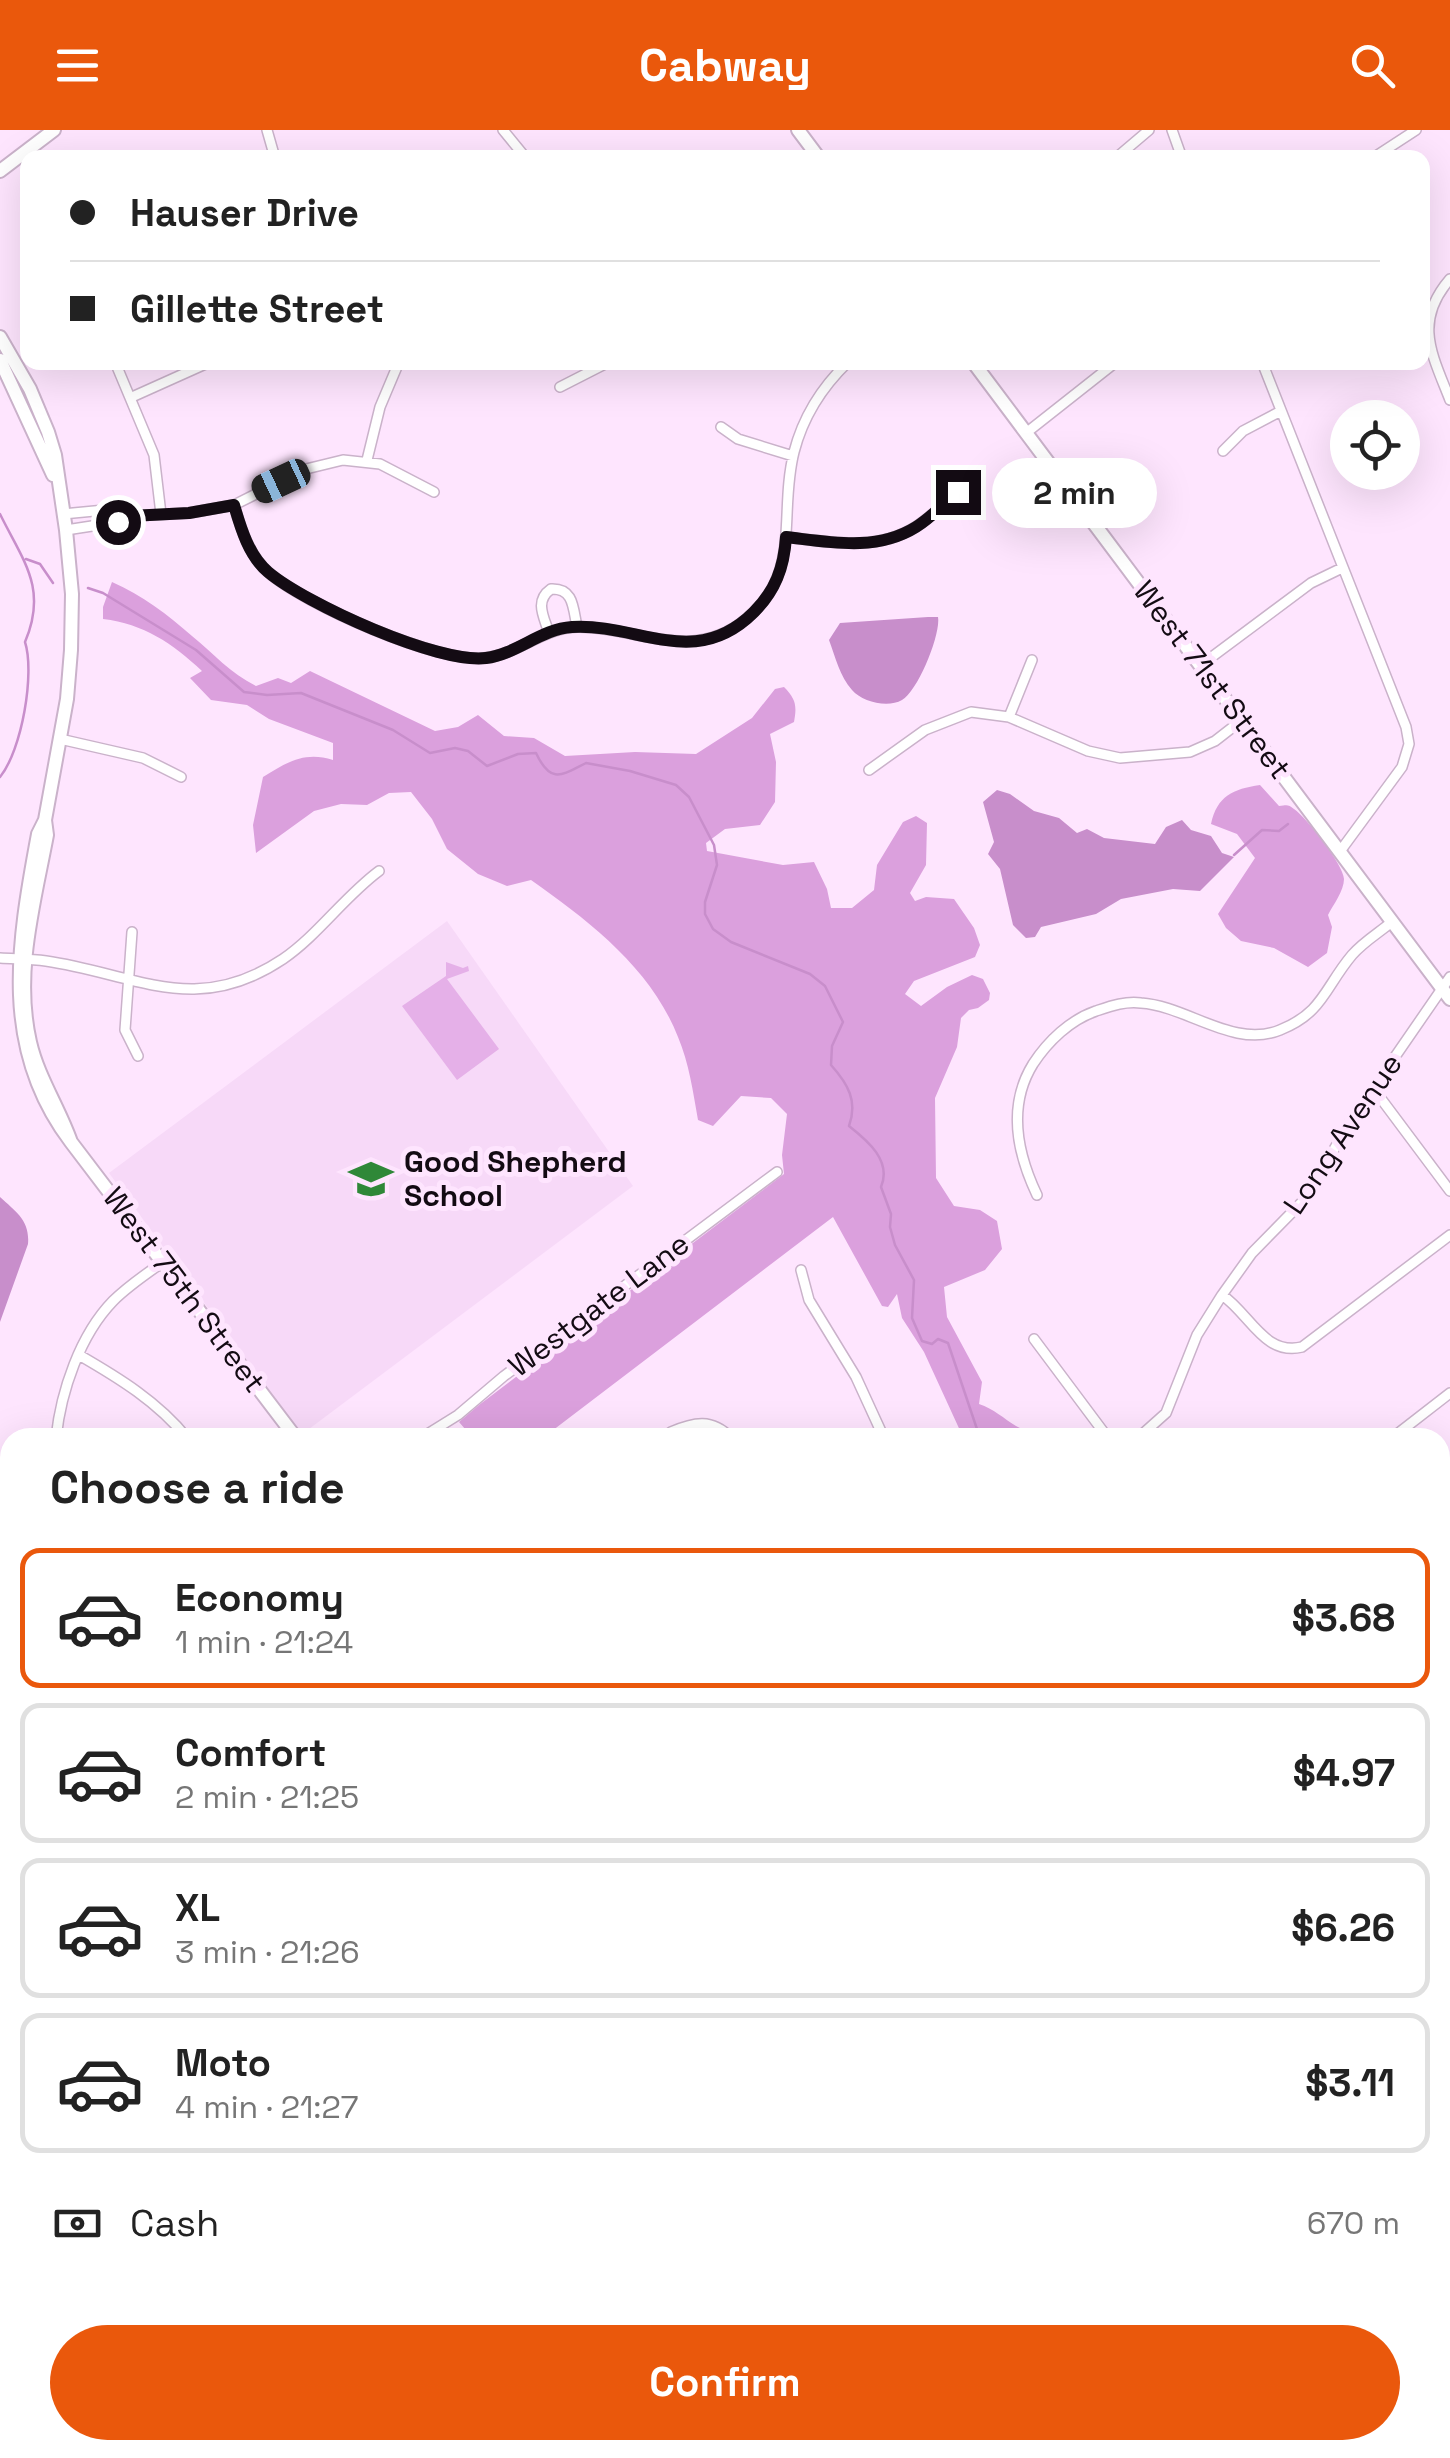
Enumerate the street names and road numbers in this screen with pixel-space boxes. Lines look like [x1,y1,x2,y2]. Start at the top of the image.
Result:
street label: West 71st Street [1125,573,1300,787]
street label: Long Avenue [1274,1046,1411,1222]
street label: West 75th Street [94,1179,274,1400]
street label: Westgate Lane [501,1224,697,1385]

